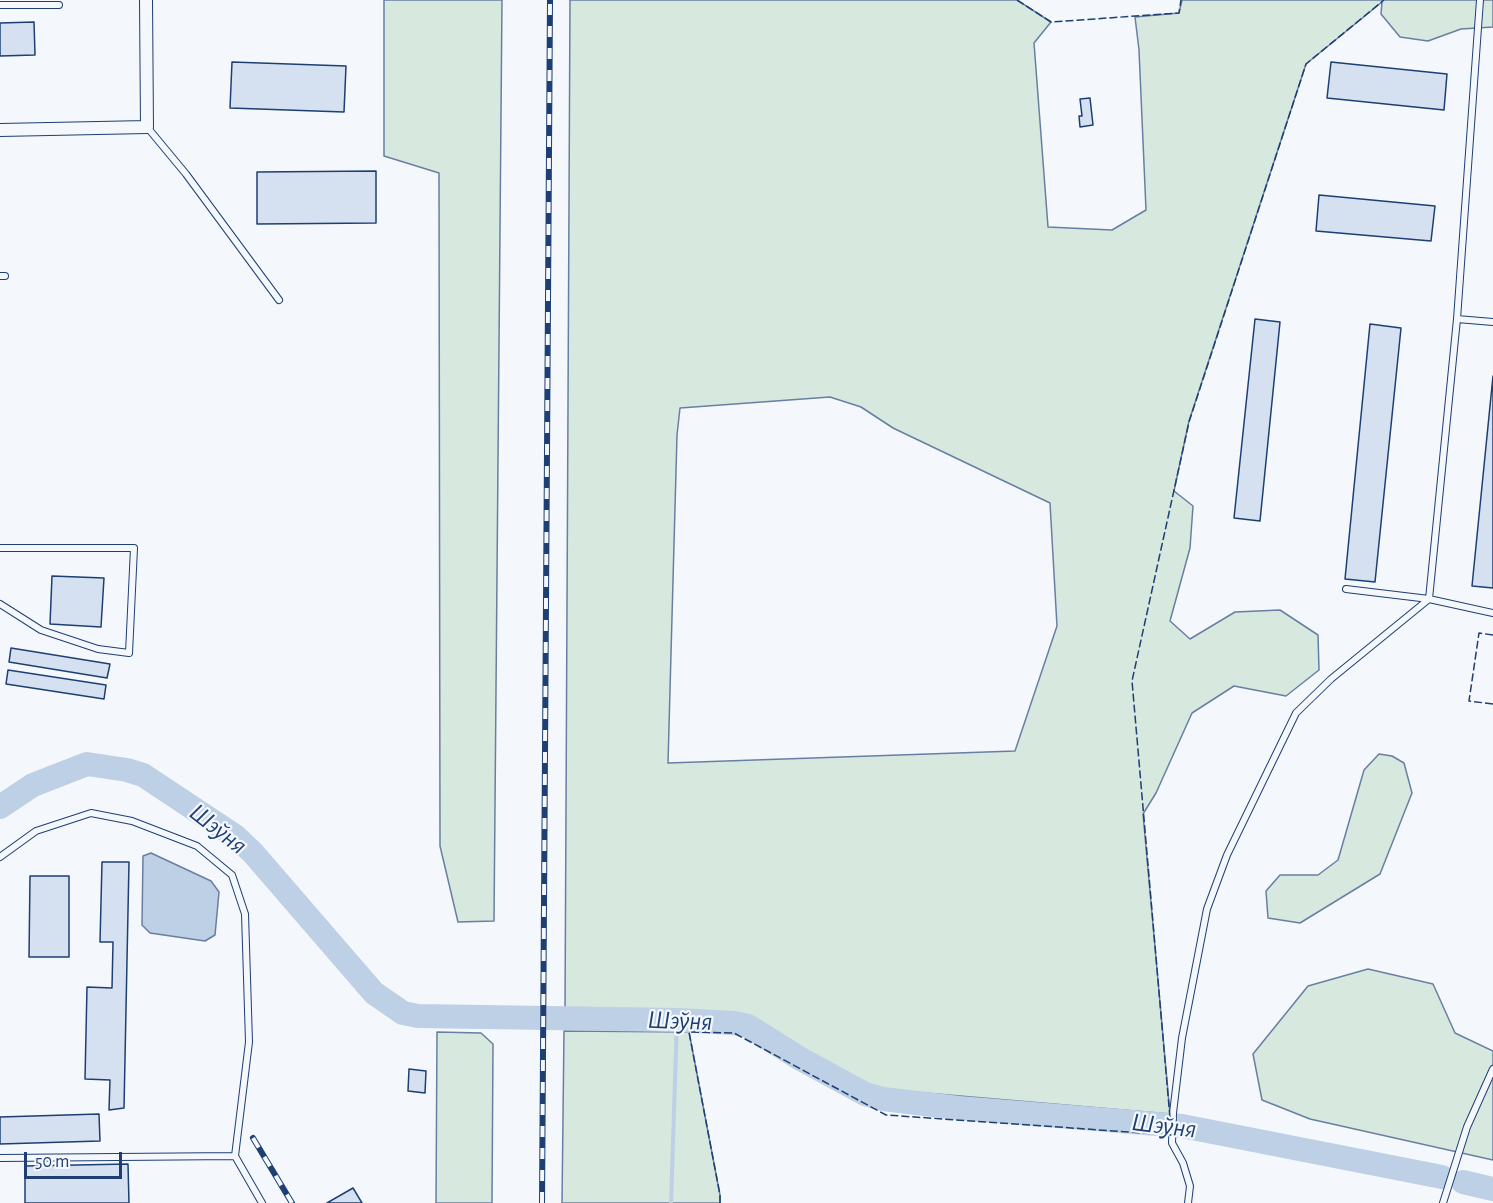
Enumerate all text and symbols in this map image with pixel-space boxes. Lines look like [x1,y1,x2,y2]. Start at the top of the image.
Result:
water label: Шэўня [183,797,253,861]
water label: Шэўня [647,1004,713,1038]
water label: Шэўня [1130,1107,1198,1145]
scale bar [27,1140,124,1178]
text: 50 m [35,1153,69,1171]

